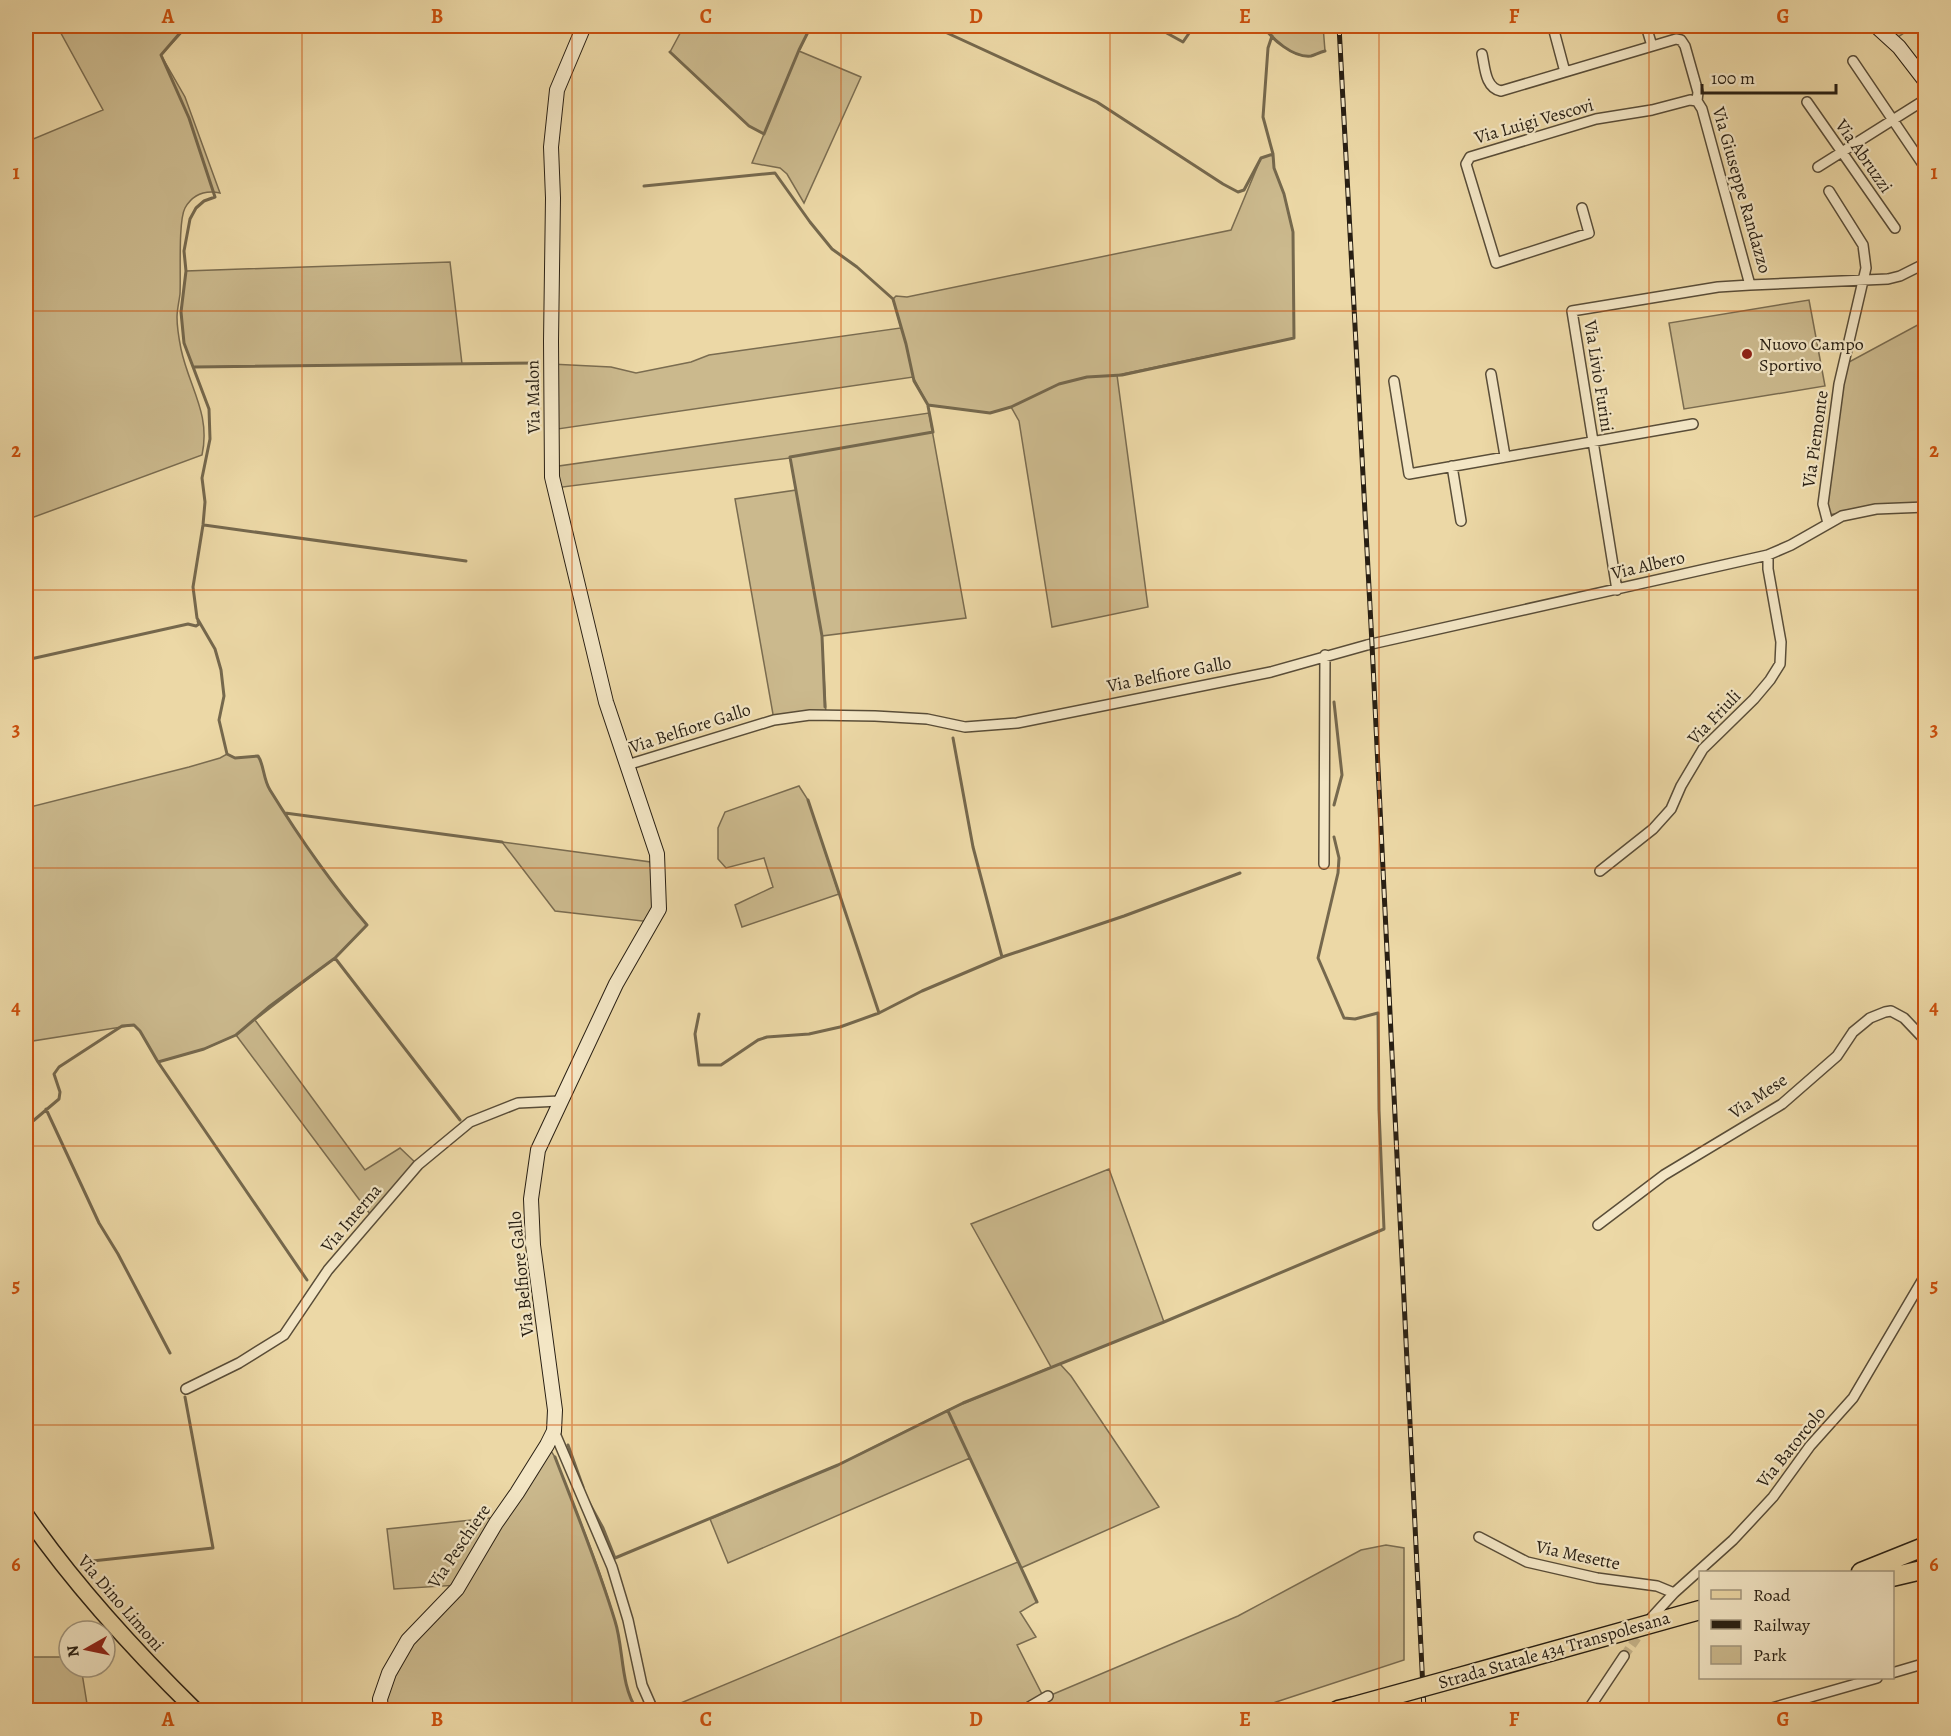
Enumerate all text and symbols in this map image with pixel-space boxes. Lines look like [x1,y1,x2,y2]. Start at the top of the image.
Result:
text: A [161,3,175,30]
text: B [431,3,443,30]
text: C [700,3,712,30]
text: D [969,3,983,30]
text: E [1239,3,1251,30]
text: F [1509,3,1520,30]
text: G [1776,3,1790,30]
scale bar [1702,57,1836,95]
text: 100 m [1711,66,1755,90]
street label: Via Luigi Vescovi [1471,93,1596,150]
street label: Via Giuseppe Randazzo [1706,103,1777,276]
street label: Via Abruzzi [1829,114,1898,198]
text: 1 [12,159,20,186]
text: 1 [1930,159,1938,186]
street label: Via Livio Furini [1578,317,1620,434]
place label: Nuovo Campo Sportivo [1759,332,1864,377]
marker: Nuovo Campo Sportivo [1740,347,1754,361]
street label: Via Malon [520,360,546,435]
street label: Via Piemonte [1796,389,1834,490]
text: 2 [11,437,21,464]
text: 2 [1929,437,1939,464]
street label: Via Albero [1608,545,1687,585]
street label: Via Belfiore Gallo [1104,650,1233,698]
street label: Via Friuli [1681,684,1746,750]
street label: Via Belfiore Gallo [625,697,754,759]
text: 3 [12,716,20,743]
text: 3 [1930,716,1938,743]
text: 4 [11,994,21,1021]
text: 4 [1929,994,1939,1021]
street label: Via Mese [1723,1068,1792,1125]
street label: Via Interna [315,1178,387,1258]
street label: Via Belfiore Gallo [502,1210,540,1339]
text: 5 [12,1272,20,1299]
text: 5 [1930,1272,1938,1299]
street label: Via Batorcolo [1750,1401,1831,1493]
street label: Via Peschiere [421,1499,496,1594]
street label: Via Mesette [1533,1534,1622,1576]
street label: Via Dino Limoni [72,1549,170,1656]
text: 6 [11,1551,21,1578]
text: 6 [1929,1551,1939,1578]
legend [1699,1571,1894,1679]
text: Road [1753,1583,1791,1607]
street label: Strada Statale 434 Transpolesana [1435,1605,1673,1695]
text: Railway [1753,1613,1811,1637]
north arrow [57,1619,117,1679]
text: N [61,1643,85,1659]
text: Park [1753,1643,1787,1667]
text: A [161,1706,175,1733]
text: B [431,1706,443,1733]
text: C [700,1706,712,1733]
text: D [969,1706,983,1733]
text: E [1239,1706,1251,1733]
text: F [1509,1706,1520,1733]
text: G [1776,1706,1790,1733]

